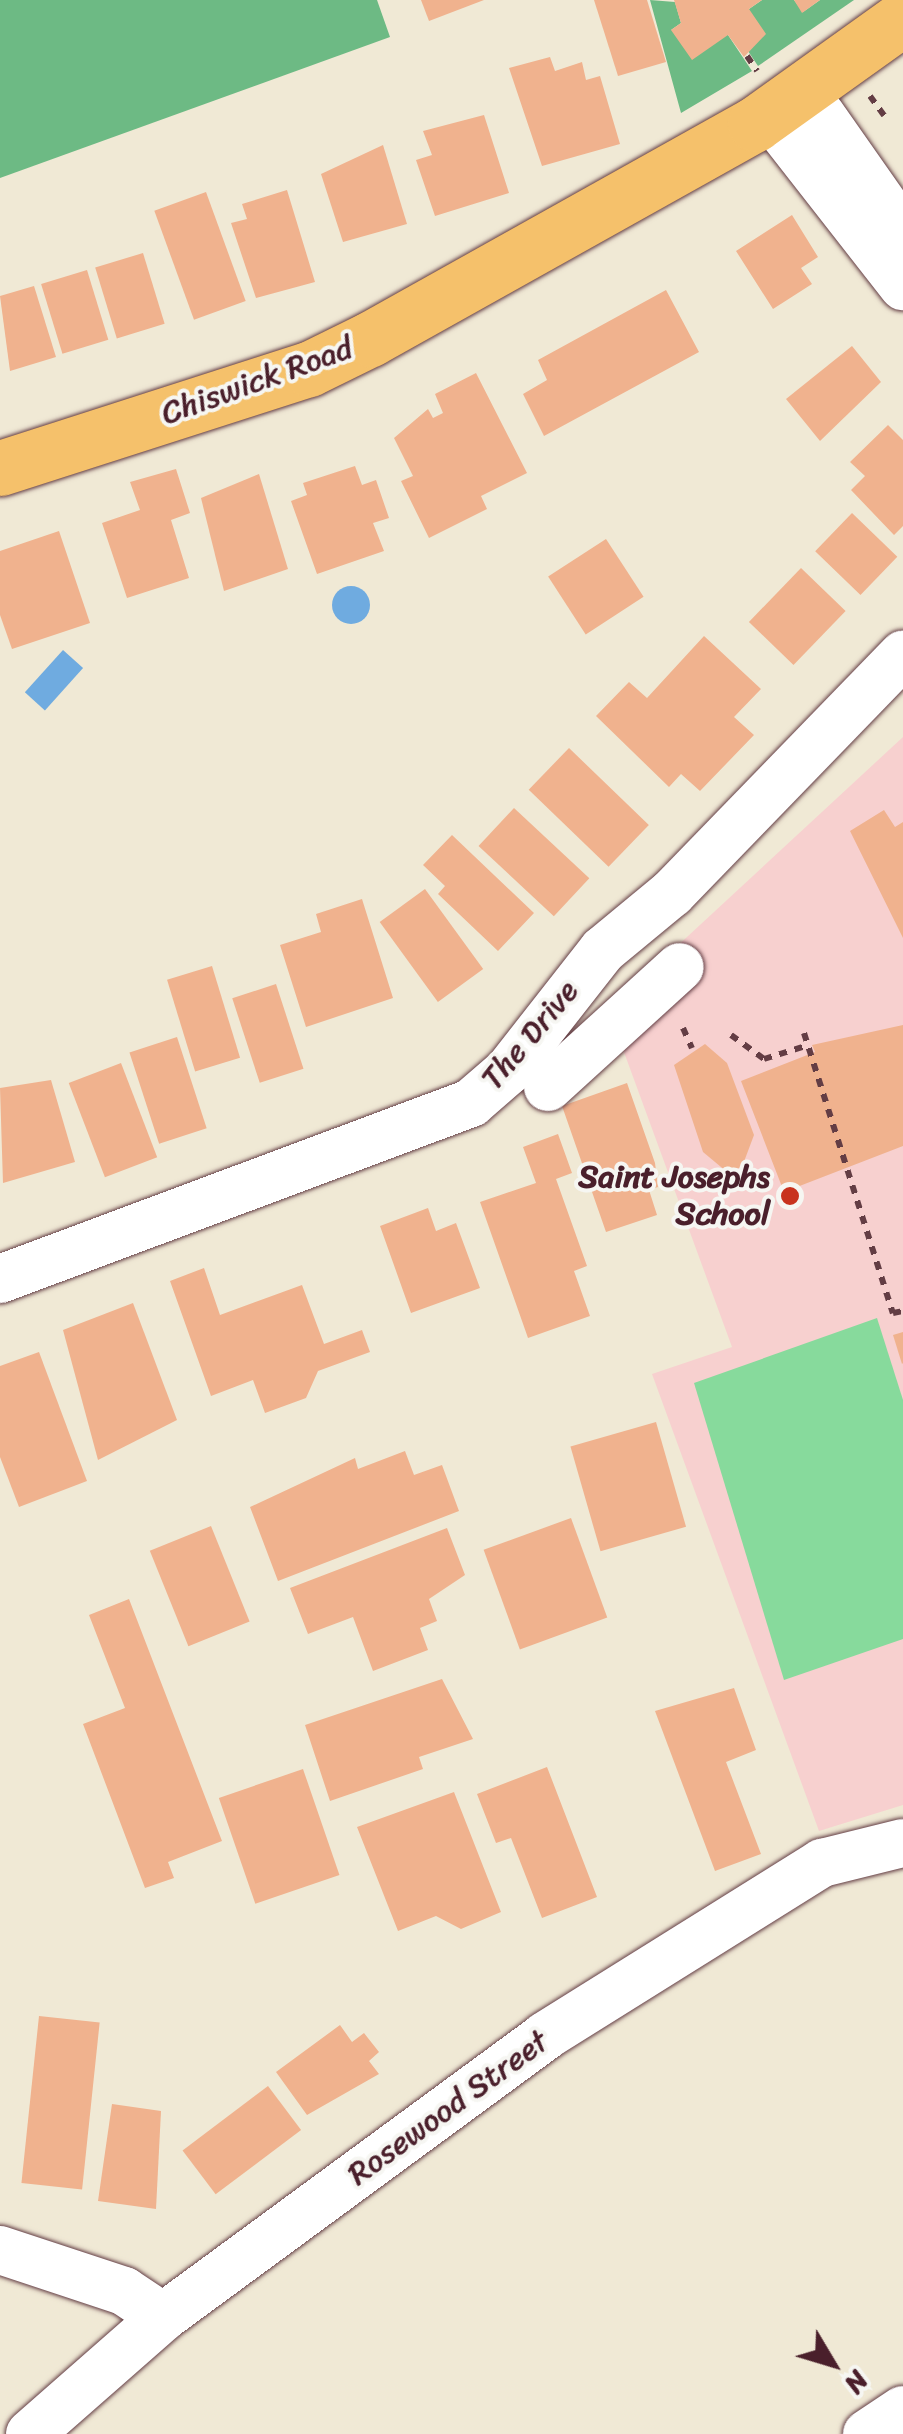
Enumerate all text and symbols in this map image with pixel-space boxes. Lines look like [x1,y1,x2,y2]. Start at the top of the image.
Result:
street label: Chiswick Road [156,329,358,433]
street label: The Drive [473,972,587,1098]
place label: Saint Josephs School [575,1159,770,1234]
marker: Saint Josephs School [779,1185,801,1207]
street label: Rosewood Street [340,2022,556,2194]
north arrow [783,2314,883,2414]
text: N [832,2360,882,2406]

